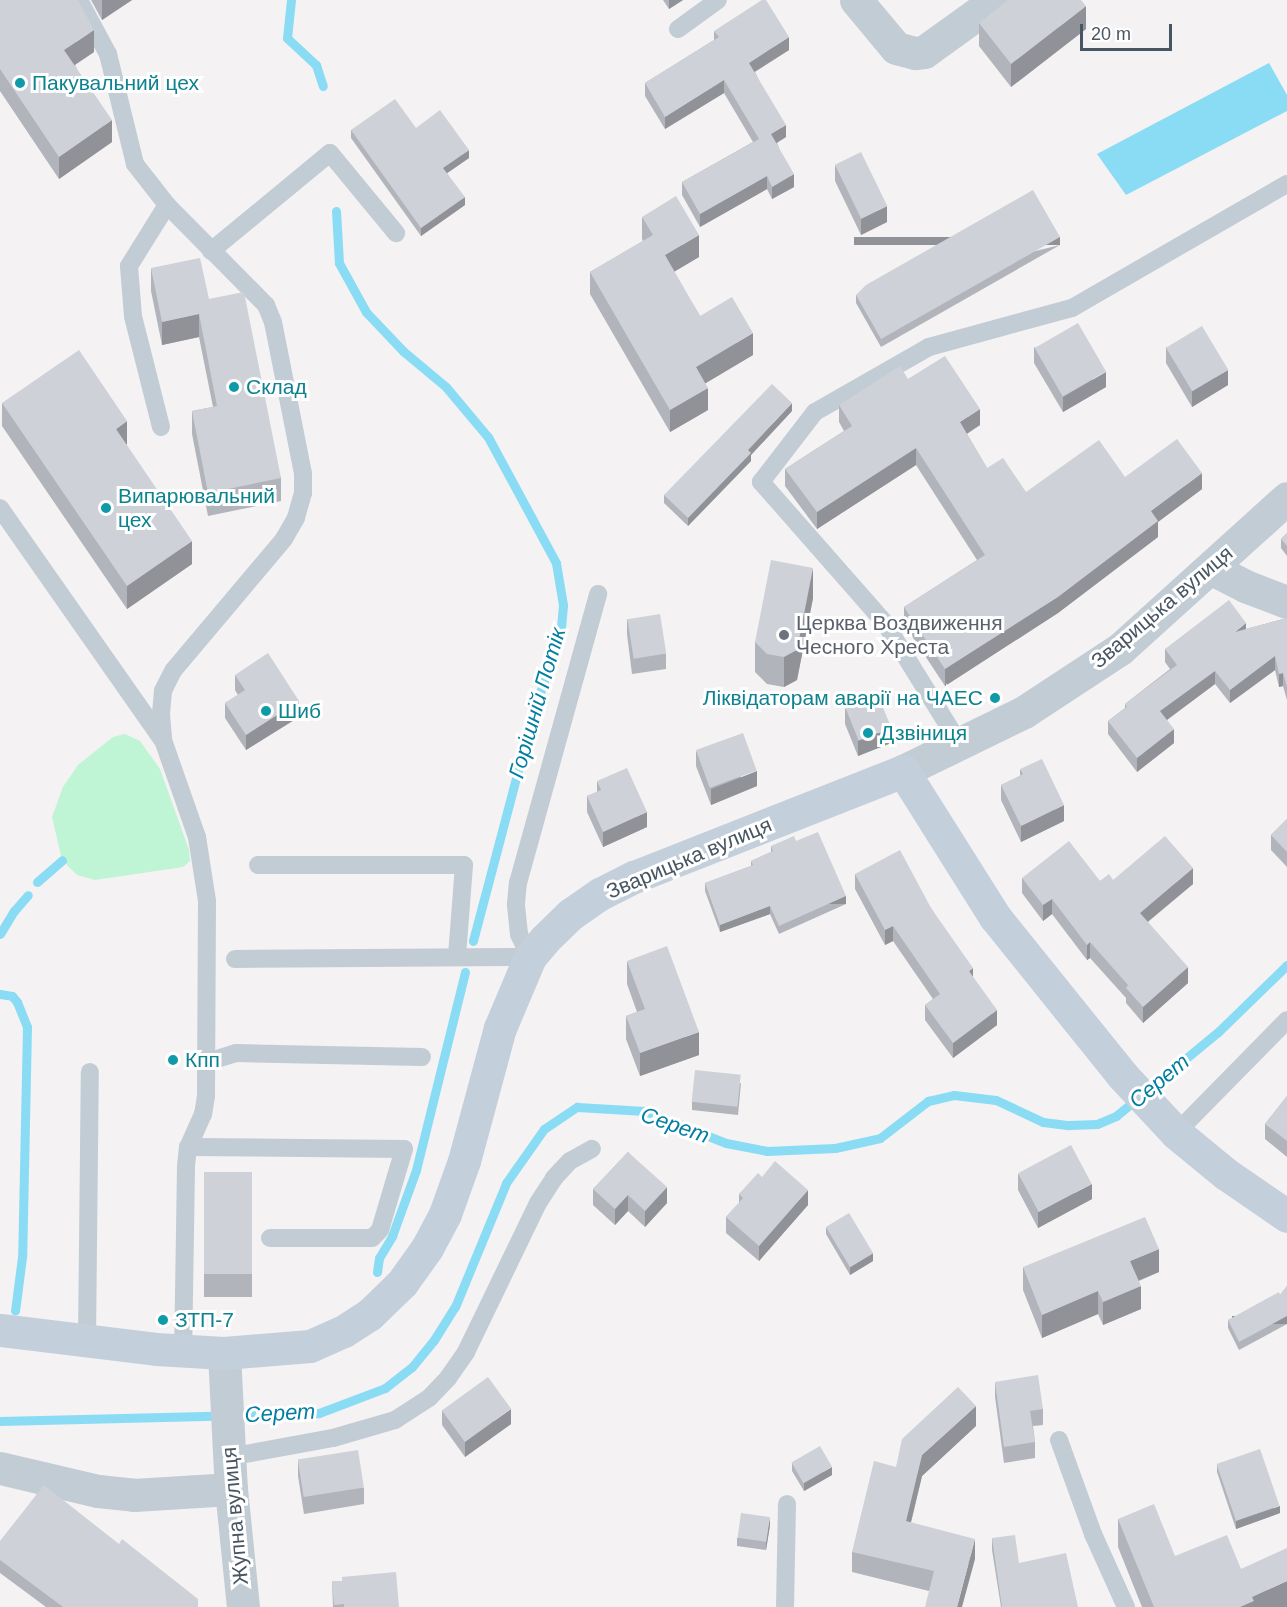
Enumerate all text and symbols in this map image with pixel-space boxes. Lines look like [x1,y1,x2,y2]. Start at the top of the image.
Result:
scale bar [1083,12,1174,50]
text: 20 m [1091,24,1131,44]
place label: Пакувальний цех [32,70,199,96]
marker: Пакувальний цех [13,76,27,90]
place label: Склад [246,374,307,400]
marker: Склад [227,380,241,394]
place label: Випарювальний цех [118,483,275,533]
marker: Випарювальний цех [99,501,113,515]
street label: Зварицька вулиця [1086,540,1238,674]
place label: Церква Воздвиження Чесного Хреста [796,610,1003,660]
water label: Горішній Потік [503,625,571,781]
marker: Церква Воздвиження Чесного Хреста [777,628,791,642]
place label: Ліквідаторам аварії на ЧАЕС [703,685,983,711]
marker: Ліквідаторам аварії на ЧАЕС [988,691,1002,705]
place label: Шиб [278,698,321,724]
marker: Шиб [259,704,273,718]
place label: Дзвіниця [880,720,967,746]
marker: Дзвіниця [861,726,875,740]
street label: Зварицька вулиця [603,812,775,904]
place label: Кпп [185,1047,220,1073]
water label: Серет [1123,1048,1195,1114]
marker: Кпп [166,1053,180,1067]
water label: Серет [637,1101,713,1149]
place label: ЗТП-7 [175,1307,234,1333]
marker: ЗТП-7 [156,1313,170,1327]
water label: Серет [244,1398,316,1428]
street label: Жупна вулиця [216,1446,254,1586]

